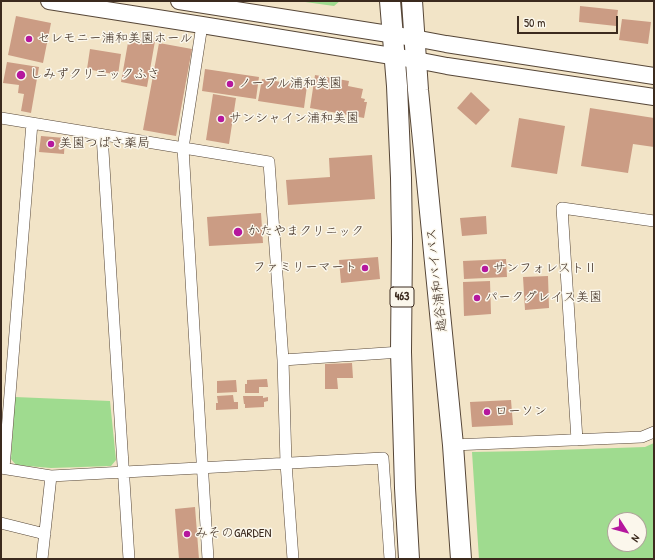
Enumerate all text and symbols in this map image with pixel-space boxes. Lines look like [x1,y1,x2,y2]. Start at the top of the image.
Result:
scale bar [519,8,620,34]
text: 50 m [524,14,545,31]
place label: セレモニー浦和美園ホール [37,31,193,47]
marker: セレモニー浦和美園ホール [24,34,34,44]
place label: しみずクリニックふさ [30,67,160,83]
marker: しみずクリニックふさ [15,69,27,81]
place label: ノーブル浦和美園 [238,76,342,92]
marker: ノーブル浦和美園 [225,79,235,89]
place label: サンシャイン浦和美園 [229,111,359,127]
marker: サンシャイン浦和美園 [216,114,226,124]
place label: 美園つばさ薬局 [59,136,150,152]
marker: 美園つばさ薬局 [46,139,56,149]
place label: かたやまクリニック [247,224,364,240]
marker: かたやまクリニック [232,226,244,238]
street label: 越谷浦和バイパス [424,227,450,333]
place label: ファミリーマート [253,260,357,276]
place label: サンフォレストⅡ [493,261,597,277]
marker: ファミリーマート [360,263,370,273]
marker: サンフォレストⅡ [480,264,490,274]
road number: 463 [390,287,414,307]
place label: パークグレイス美園 [485,290,602,306]
marker: パークグレイス美園 [472,293,482,303]
place label: ローソン [495,404,547,420]
marker: ローソン [482,407,492,417]
north arrow [607,512,647,552]
place label: みそのGARDEN [195,526,271,542]
marker: みそのGARDEN [182,529,192,539]
text: N [629,532,643,545]

